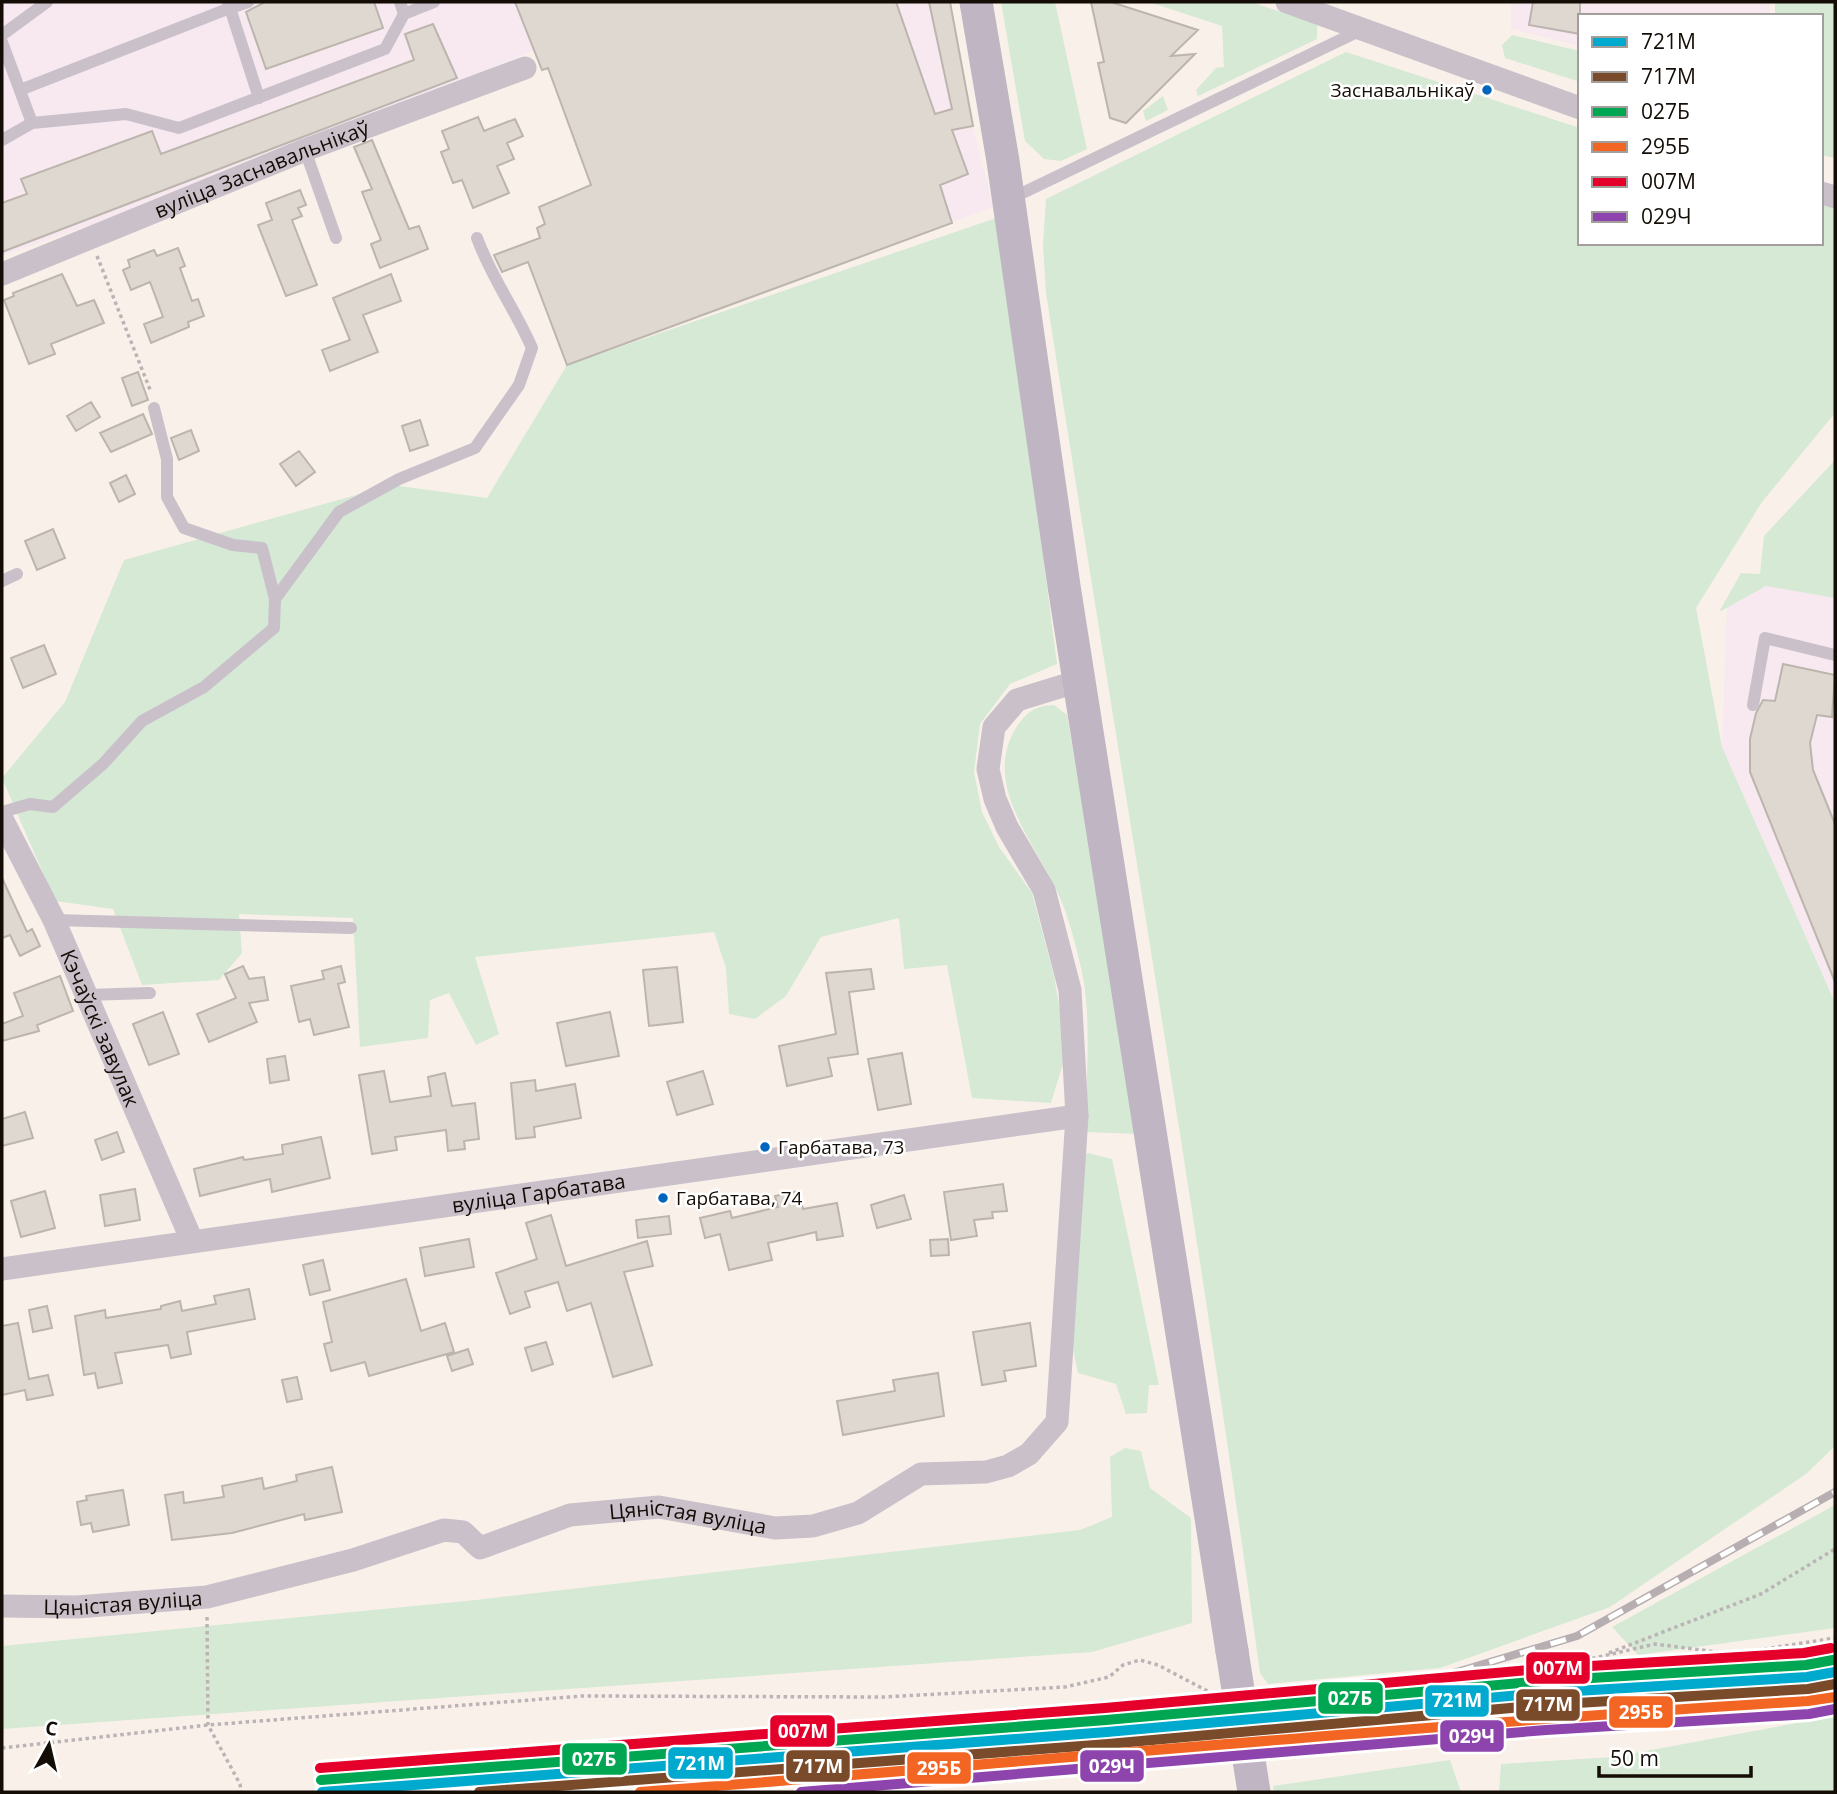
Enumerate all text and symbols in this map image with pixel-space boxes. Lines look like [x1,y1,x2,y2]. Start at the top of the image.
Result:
legend [1578,14,1823,245]
text: 721М [1641,27,1696,55]
text: 717М [1641,62,1696,90]
place label: Заснавальнікаў [1330,77,1474,103]
marker: Заснавальнікаў [1480,83,1494,97]
text: 027Б [1641,97,1690,125]
street label: вуліца Заснавальнікаў [150,113,373,224]
text: 295Б [1641,132,1690,160]
text: 007М [1641,167,1696,195]
text: 029Ч [1641,202,1692,230]
street label: Кэчаўскі завулак [54,945,147,1111]
place label: Гарбатава, 73 [778,1134,904,1160]
marker: Гарбатава, 73 [758,1140,772,1154]
street label: вуліца Гарбатава [450,1166,627,1219]
place label: Гарбатава, 74 [676,1185,803,1211]
marker: Гарбатава, 74 [656,1191,670,1205]
street label: Цяністая вуліца [608,1492,769,1540]
street label: Цяністая вуліца [43,1583,203,1621]
line badge: 007М [1525,1651,1591,1685]
text: 007М [1533,1655,1583,1681]
line badge: 027Б [1317,1681,1384,1715]
line badge: 721М [1424,1684,1490,1718]
text: 027Б [1328,1685,1372,1711]
text: 721М [1432,1687,1482,1713]
line badge: 717М [1515,1688,1581,1722]
text: 717М [1523,1691,1573,1717]
line badge: 295Б [1608,1695,1674,1729]
text: 295Б [1619,1699,1663,1725]
north arrow [14,1710,84,1780]
text: С [44,1714,59,1742]
line badge: 007М [769,1714,836,1748]
text: 007М [778,1718,828,1744]
line badge: 029Ч [1439,1719,1505,1753]
text: 029Ч [1449,1723,1495,1749]
scale bar [1599,1734,1751,1778]
line badge: 027Б [561,1742,628,1776]
text: 50 m [1610,1744,1659,1772]
text: 027Б [572,1746,616,1772]
line badge: 721М [667,1746,734,1780]
line badge: 717М [785,1749,851,1783]
line badge: 029Ч [1079,1749,1145,1783]
text: 721М [675,1750,725,1776]
line badge: 295Б [906,1751,972,1785]
text: 717М [793,1753,843,1779]
text: 029Ч [1089,1753,1135,1779]
text: 295Б [917,1755,961,1781]

